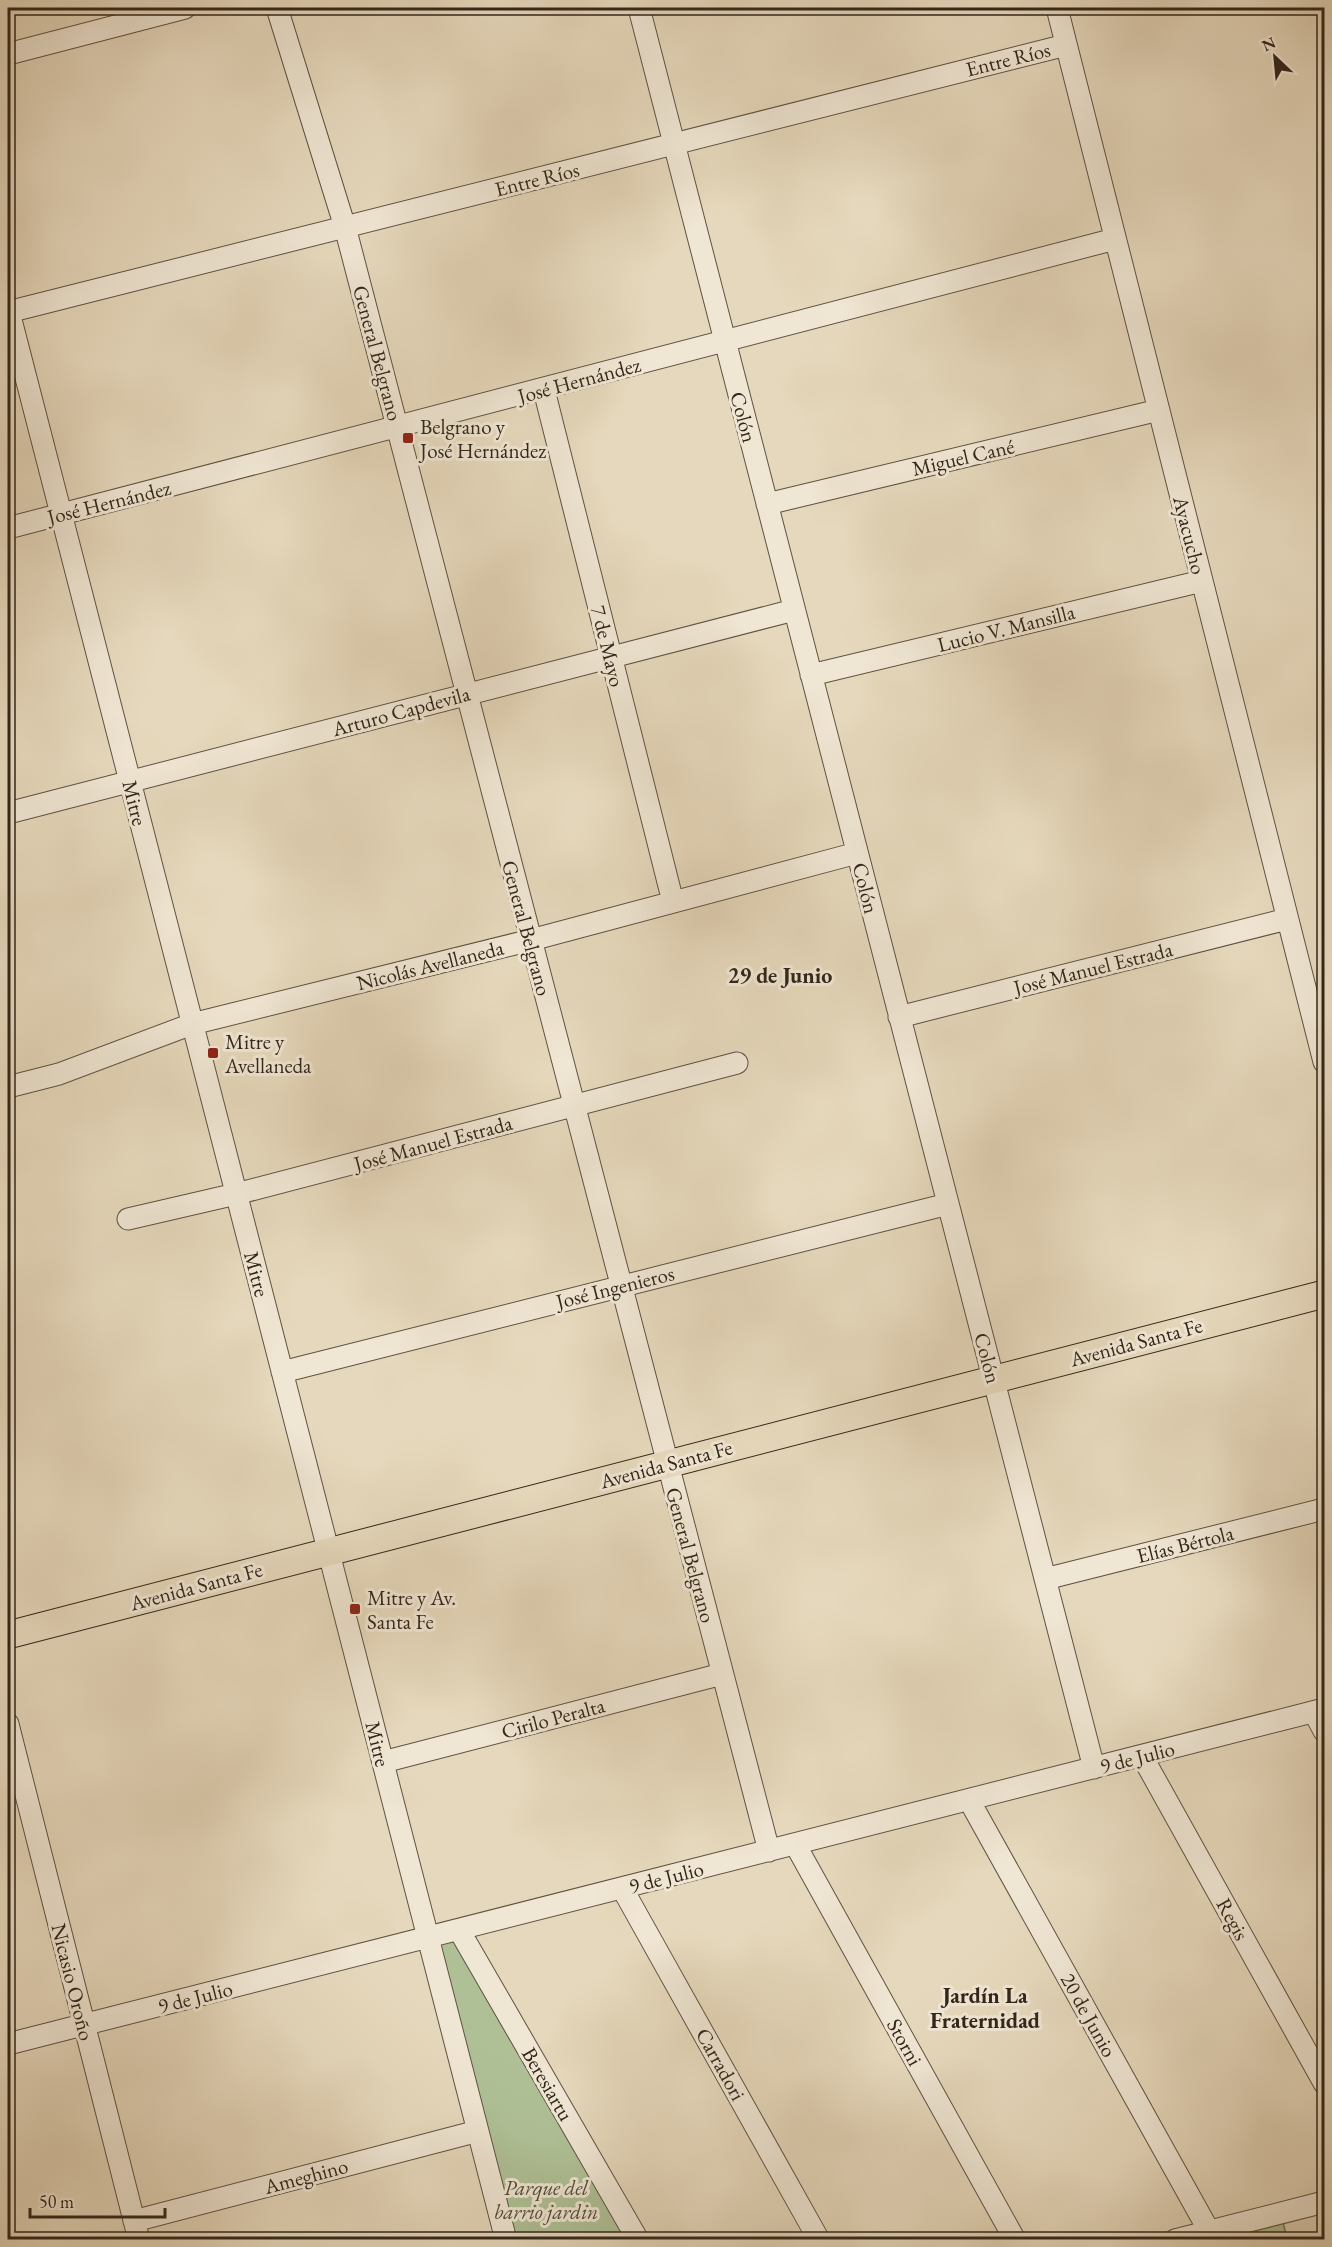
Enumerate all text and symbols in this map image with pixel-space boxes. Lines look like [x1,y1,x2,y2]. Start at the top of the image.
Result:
north arrow [1245,27,1305,87]
text: N [1258,32,1279,56]
street label: Entre Ríos [963,35,1053,83]
street label: Entre Ríos [492,155,582,203]
street label: General Belgrano [347,282,409,424]
street label: José Hernández [513,351,644,410]
street label: Colón [724,389,764,445]
place label: Belgrano y José Hernández [418,413,546,464]
marker: Belgrano y José Hernández [401,431,415,445]
street label: Miguel Cané [909,432,1017,482]
street label: José Hernández [43,474,174,531]
street label: Ayacucho [1167,492,1213,577]
street label: Lucio V. Mansilla [934,598,1078,658]
street label: 7 de Mayo [585,602,631,690]
street label: Arturo Capdevila [328,679,473,743]
street label: Mitre [116,777,154,829]
street label: General Belgrano [496,857,558,999]
street label: Colón [847,860,885,916]
street label: Nicolás Avellaneda [354,934,507,996]
street label: José Manuel Estrada [1009,935,1176,1001]
district label: 29 de Junio [728,961,832,990]
place label: Mitre y Avellaneda [224,1028,312,1079]
marker: Mitre y Avellaneda [206,1046,220,1060]
street label: José Manuel Estrada [349,1109,516,1178]
street label: Mitre [238,1248,276,1300]
street label: José Ingenieros [551,1259,677,1315]
street label: Avenida Santa Fe [1066,1311,1205,1373]
street label: Colón [968,1330,1008,1386]
street label: Avenida Santa Fe [596,1433,735,1495]
street label: General Belgrano [660,1484,722,1626]
street label: Elías Bértola [1134,1519,1237,1569]
street label: Avenida Santa Fe [126,1555,265,1617]
place label: Mitre y Av. Santa Fe [367,1584,456,1635]
marker: Mitre y Av. Santa Fe [348,1602,362,1616]
street label: Cirilo Peralta [498,1691,608,1745]
street label: Mitre [359,1718,397,1770]
street label: 9 de Julio [1097,1735,1177,1779]
street label: 9 de Julio [626,1855,706,1899]
street label: Regis [1210,1893,1256,1945]
street label: Nicasio Oroño [45,1921,101,2043]
street label: 20 de Junio [1055,1968,1123,2062]
street label: 9 de Julio [155,1975,235,2019]
district label: Jardín La Fraternidad [930,1981,1040,2035]
street label: Storni [881,2014,929,2070]
street label: Carradori [690,2023,752,2105]
street label: Beresiartu [516,2042,580,2126]
street label: Ameghino [260,2152,351,2200]
park label: Parque del barrio jardin [494,2174,598,2225]
scale bar [30,2181,165,2219]
text: 50 m [39,2190,74,2213]

